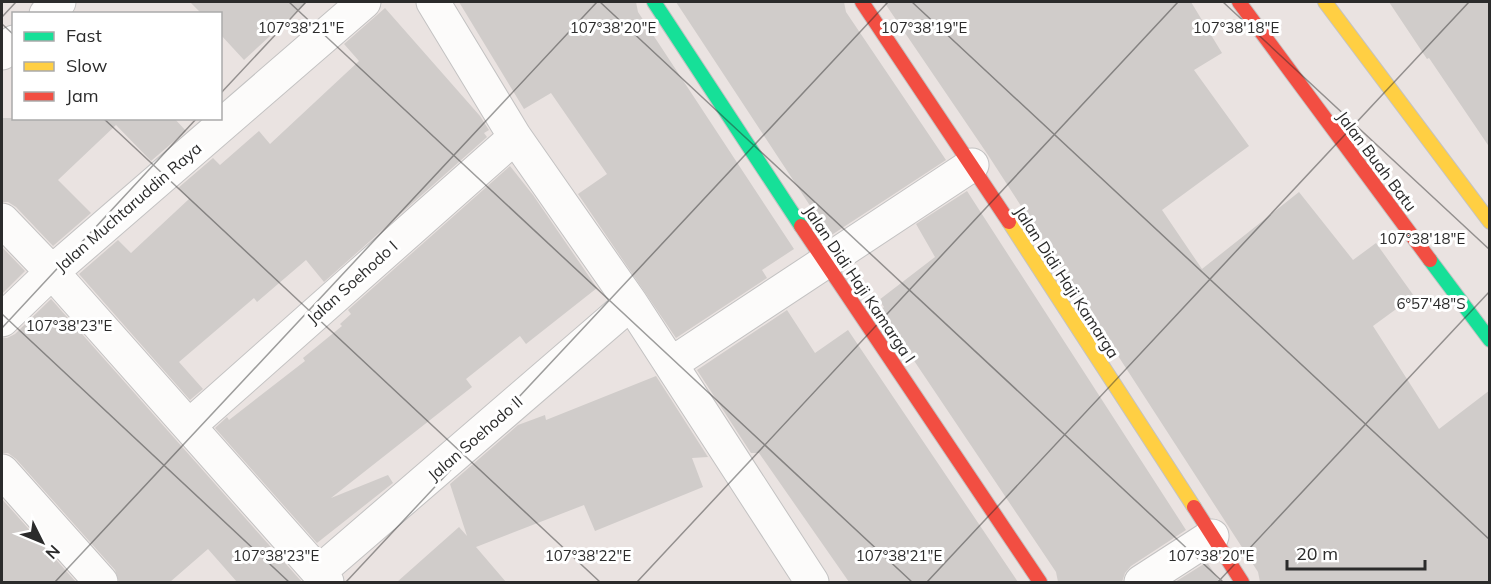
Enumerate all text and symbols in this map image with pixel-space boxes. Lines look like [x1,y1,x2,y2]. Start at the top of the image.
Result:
legend [12,12,222,120]
text: 107°38'21"E [258,18,344,37]
text: 107°38'20"E [570,18,656,37]
text: 107°38'19"E [881,18,967,37]
text: 107°38'18"E [1193,18,1279,37]
text: Fast [66,24,102,47]
text: Slow [66,54,108,77]
text: Jam [66,84,99,107]
street label: Jalan Buah Batu [1333,107,1421,215]
street label: Jalan Muchtaruddin Raya [51,138,205,276]
street label: Jalan Didi Haji Kamarga I [800,202,920,366]
street label: Jalan Didi Haji Kamarga [1010,202,1124,362]
text: 107°38'18"E [1379,229,1465,248]
street label: Jalan Soehodo I [303,236,401,328]
text: 6°57'48"S [1396,294,1466,313]
text: 107°38'23"E [26,316,112,335]
street label: Jalan Soehodo II [423,391,527,485]
north arrow [12,512,72,572]
scale bar [1287,533,1425,571]
text: N [42,541,64,563]
text: 20 m [1296,542,1338,565]
text: 107°38'23"E [233,546,319,565]
text: 107°38'22"E [545,546,631,565]
text: 107°38'21"E [856,546,942,565]
text: 107°38'20"E [1168,546,1254,565]

